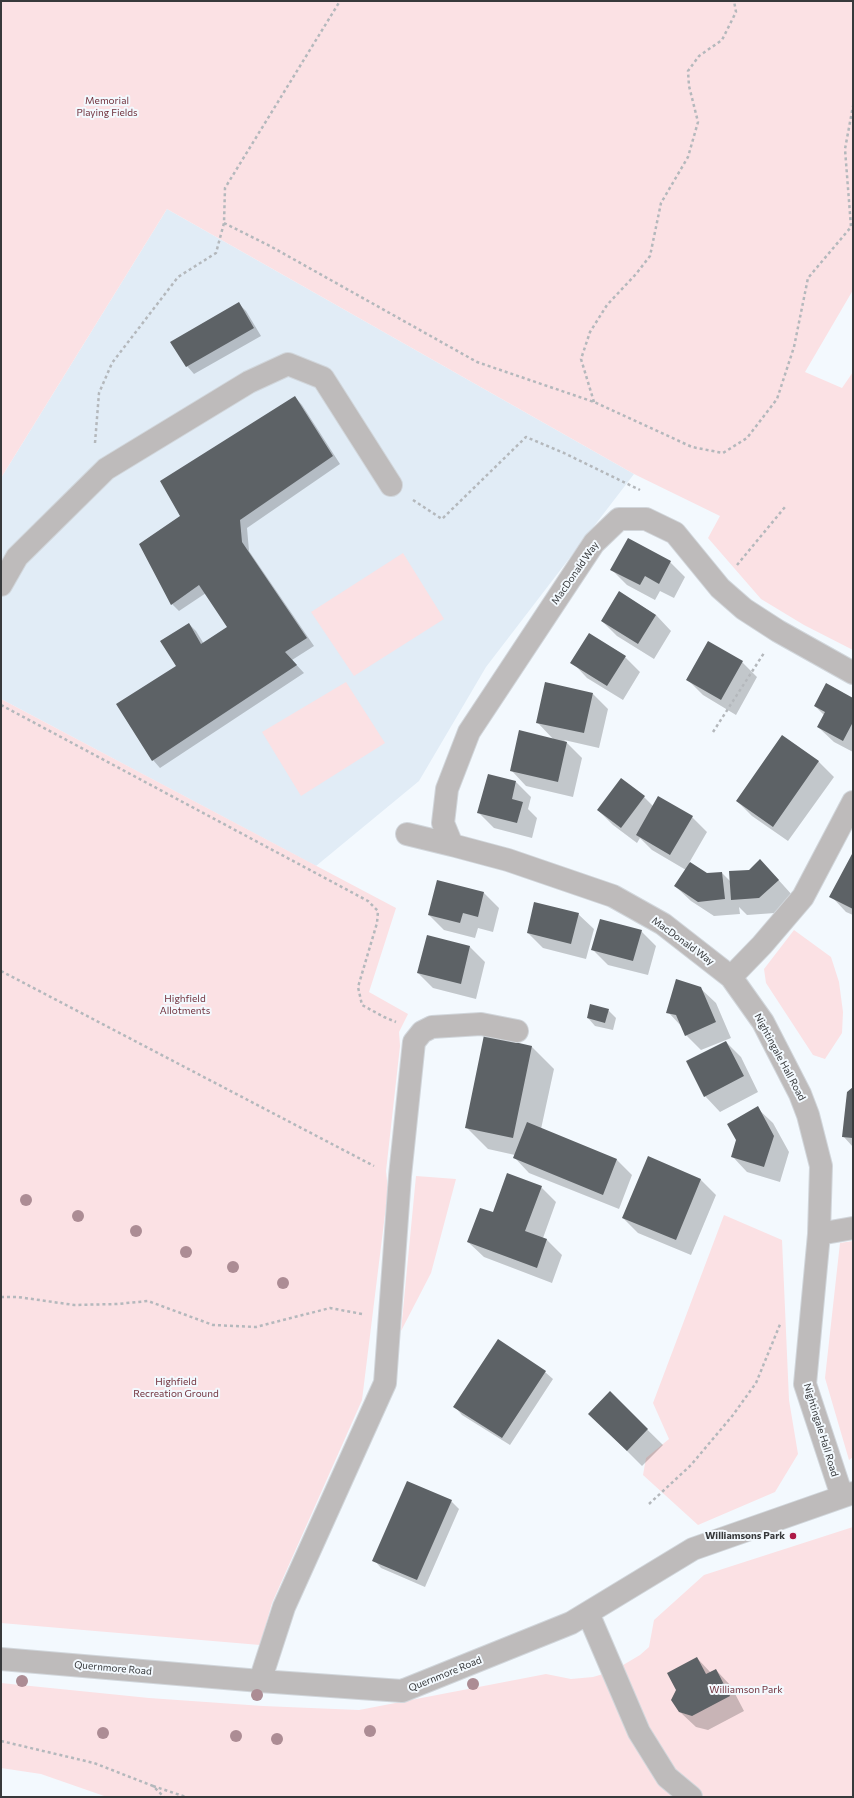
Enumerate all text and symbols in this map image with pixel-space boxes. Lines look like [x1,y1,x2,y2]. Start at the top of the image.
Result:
park label: Memorial Playing Fields [76,95,138,118]
street label: MacDonald Way [549,539,601,607]
street label: MacDonald Way [649,914,717,968]
park label: Highfield Allotments [160,993,210,1016]
street label: Nightingale Hall Road [752,1011,808,1103]
park label: Highfield Recreation Ground [133,1376,219,1400]
street label: Nightingale Hall Road [801,1382,841,1478]
place label: Williamsons Park [705,1530,785,1542]
marker: Williamsons Park [788,1531,798,1541]
street label: Quernmore Road [407,1654,483,1694]
street label: Quernmore Road [74,1659,152,1677]
park label: Williamson Park [709,1684,783,1696]

